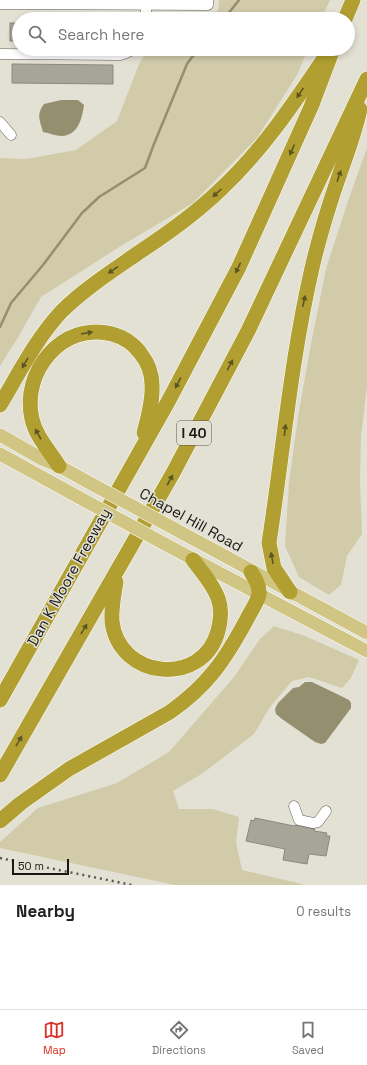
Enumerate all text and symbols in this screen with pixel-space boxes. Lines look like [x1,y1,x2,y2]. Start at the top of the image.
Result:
search box [12,12,355,56]
icon: search [26,23,48,45]
text: Search here [58,25,144,44]
one-way arrow [297,87,304,99]
one-way arrow [289,144,295,155]
one-way arrow [336,170,342,182]
one-way arrow [212,188,222,197]
one-way arrow [235,262,241,274]
one-way arrow [108,266,118,274]
one-way arrow [302,295,308,307]
one-way arrow [80,330,93,336]
one-way arrow [21,357,28,369]
one-way arrow [227,359,234,370]
one-way arrow [175,378,181,389]
road number: I 40 [177,421,211,445]
one-way arrow [282,424,288,436]
one-way arrow [35,428,41,439]
one-way arrow [166,474,173,485]
street label: Chapel Hill Road [136,483,246,556]
street label: Dan K Moore Freeway [23,504,114,649]
one-way arrow [268,552,274,565]
one-way arrow [80,624,88,634]
one-way arrow [16,735,23,747]
scale bar [12,857,69,876]
text: 50 m [18,859,44,873]
text: Nearby [16,900,75,922]
text: 0 results [296,903,351,920]
tab: Map [43,1019,66,1057]
tab: Directions [152,1019,206,1057]
tab: Saved [292,1019,324,1057]

